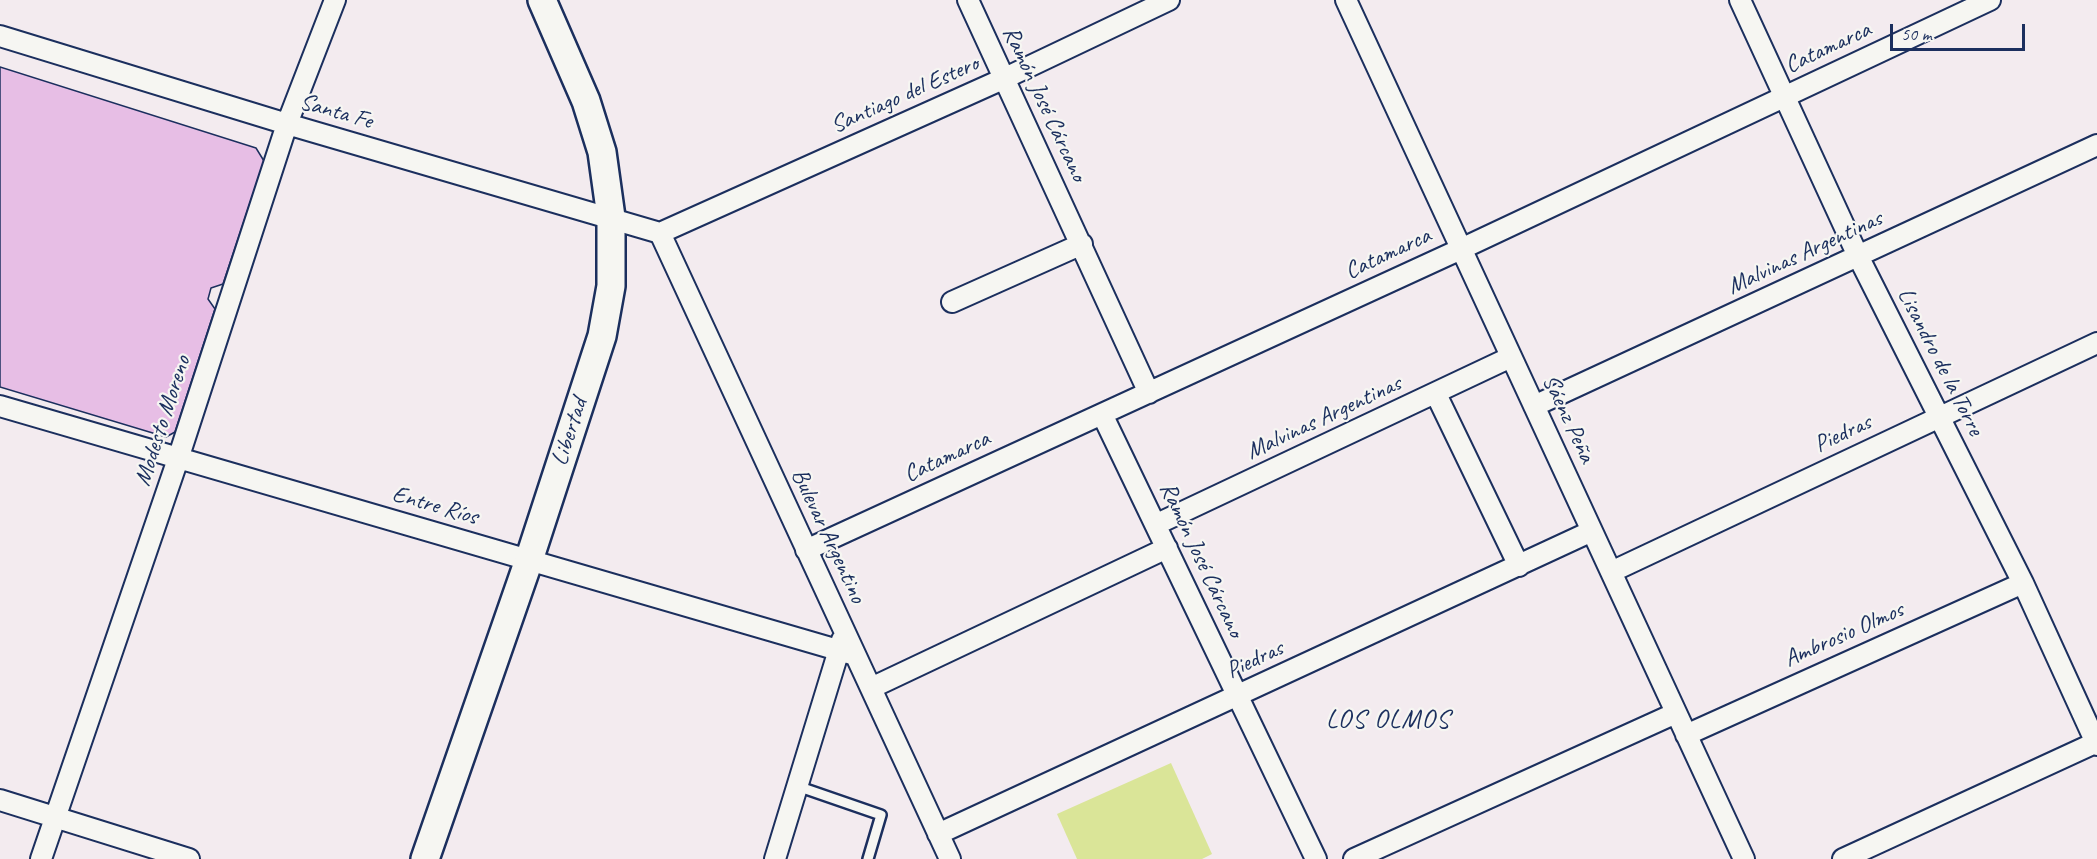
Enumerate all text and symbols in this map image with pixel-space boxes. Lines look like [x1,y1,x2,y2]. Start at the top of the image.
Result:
scale bar [1893,12,2028,50]
street label: Catamarca [1780,16,1876,80]
street label: Ramón José Cárcano [996,22,1092,186]
text: 50 m [1901,23,1932,45]
street label: Santiago del Estero [827,50,983,140]
street label: Santa Fe [296,88,376,136]
street label: Malvinas Argentinas [1723,205,1887,301]
street label: Catamarca [1340,222,1436,286]
street label: Lisandro de la Torre [1890,283,1990,441]
street label: Modesto Moreno [128,352,198,490]
street label: Malvinas Argentinas [1242,370,1406,466]
street label: Sáenz Peña [1535,370,1601,468]
street label: Libertad [546,395,594,469]
street label: Piedras [1810,408,1876,460]
street label: Catamarca [899,425,995,489]
street label: Bulevar Argentino [784,464,872,608]
street label: Ramón José Cárcano [1153,478,1249,642]
street label: Entre Ríos [389,480,481,532]
street label: Ambrosio Olmos [1780,596,1908,674]
street label: Piedras [1222,634,1288,686]
district label: LOS OLMOS [1327,704,1449,736]

